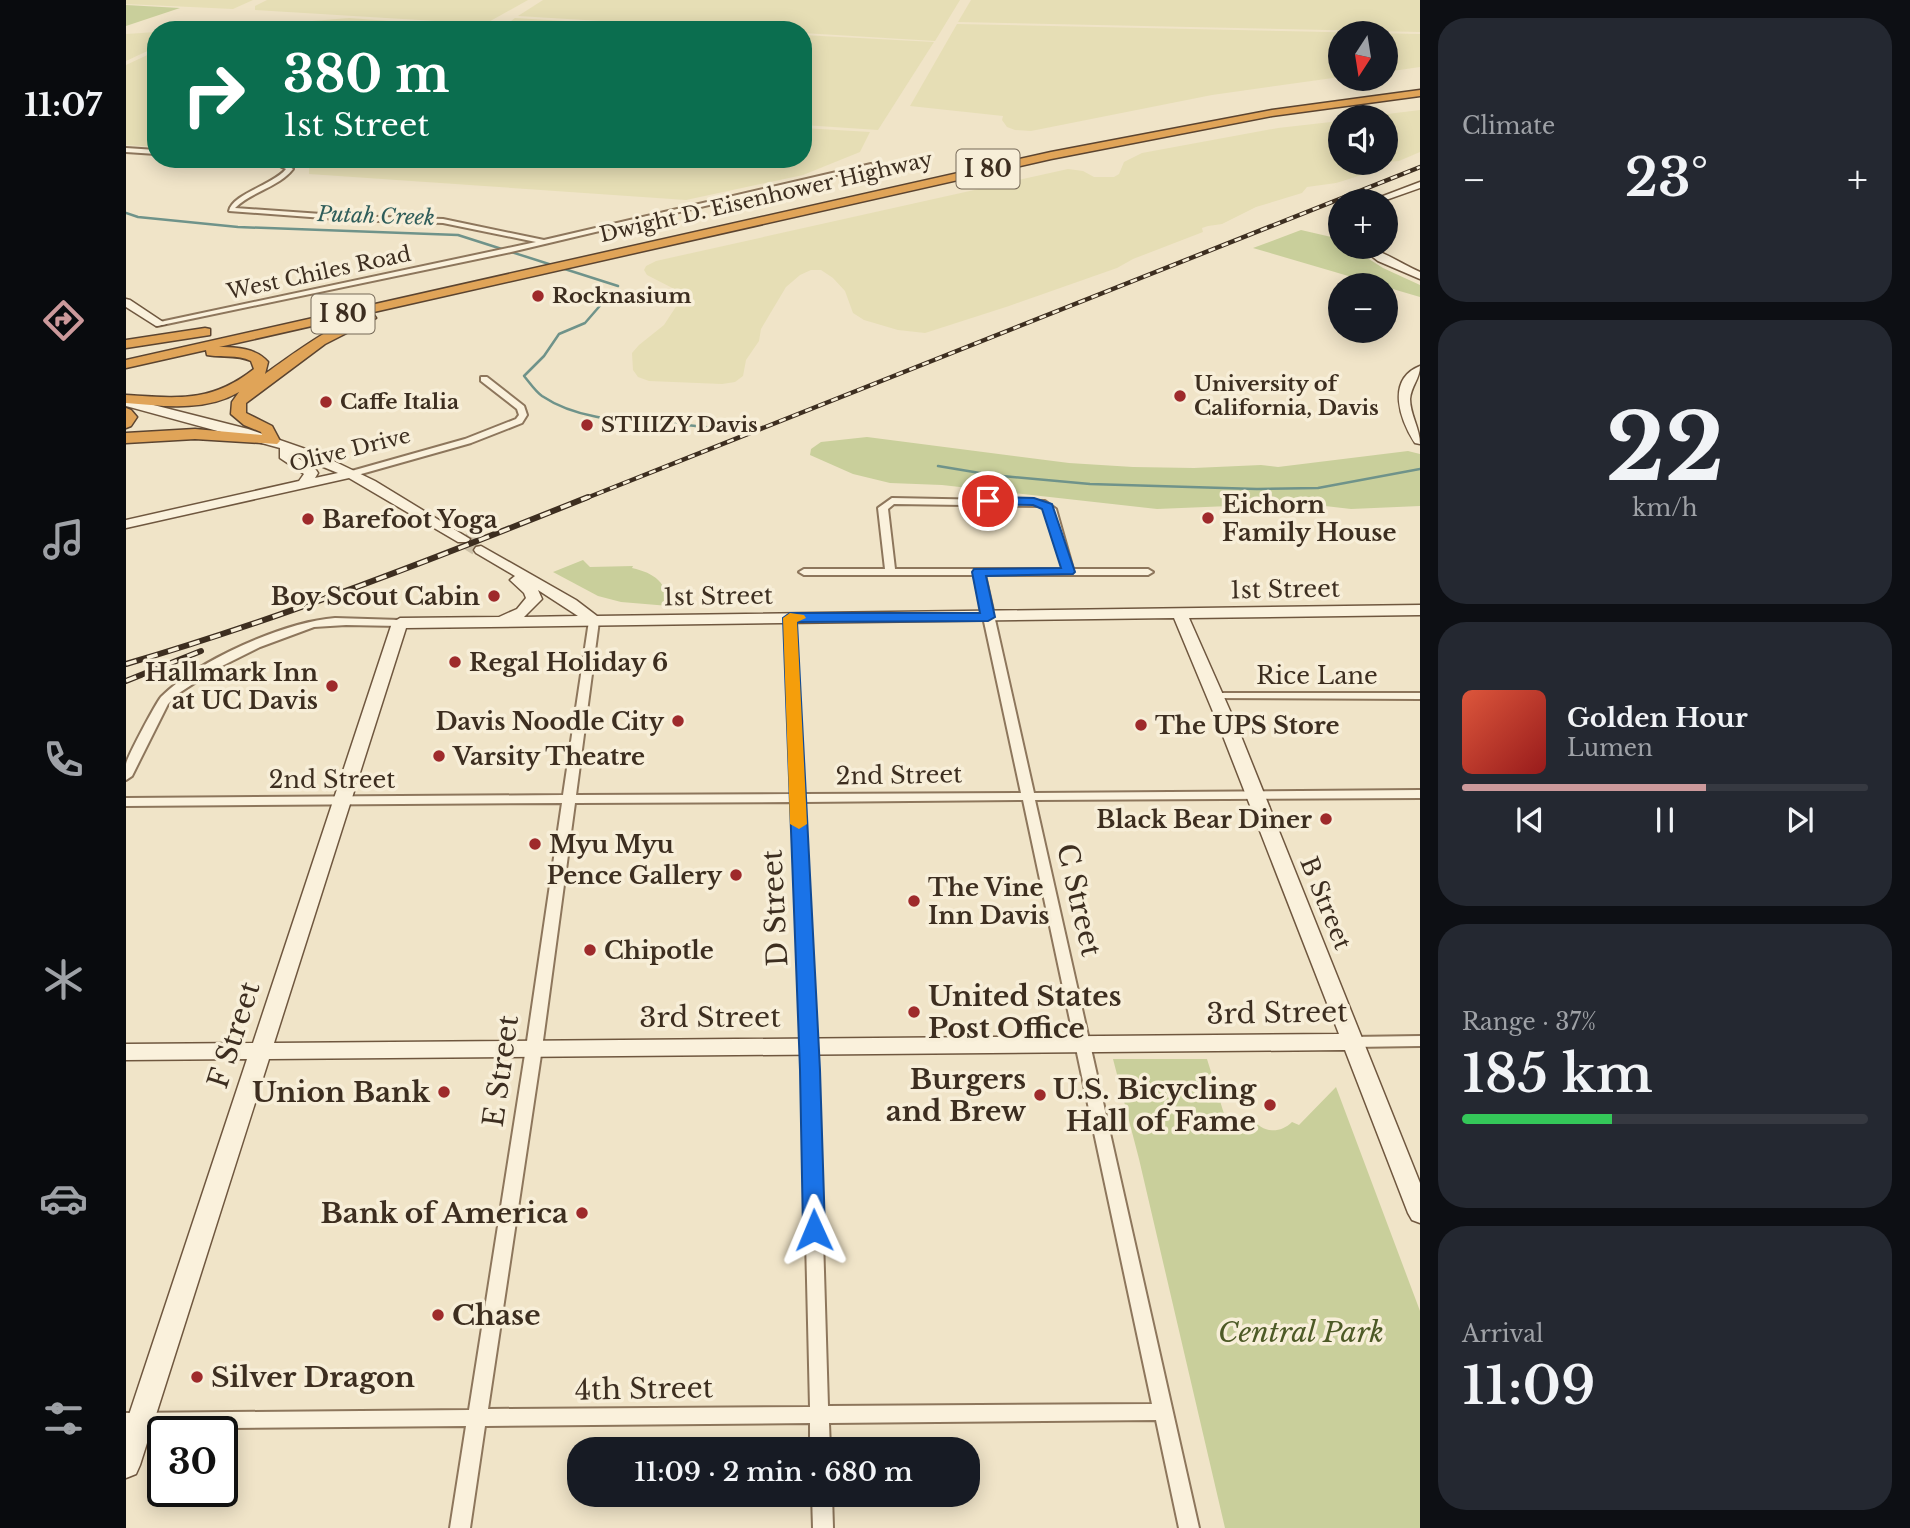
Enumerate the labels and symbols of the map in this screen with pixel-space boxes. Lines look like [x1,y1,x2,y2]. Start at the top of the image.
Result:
north arrow [1328,21,1398,91]
street label: Dwight D. Eisenhower Highway [597,146,936,248]
road number: I 80 [956,150,1020,188]
water label: Putah Creek [316,201,435,231]
street label: West Chiles Road [224,241,413,305]
place label: Rocknasium [552,283,691,309]
marker: Rocknasium [530,288,546,304]
road number: I 80 [312,294,374,334]
place label: University of California, Davis [1194,371,1379,421]
marker: University of California, Davis [1172,388,1188,404]
place label: Caffe Italia [340,389,459,415]
marker: Caffe Italia [318,394,334,410]
place label: STIIIZY Davis [601,412,758,438]
marker: STIIIZY Davis [579,417,595,433]
street label: Olive Drive [287,422,413,478]
pin [958,471,1018,531]
place label: Eichorn Family House [1222,490,1396,547]
place label: Barefoot Yoga [322,505,498,534]
marker: Eichorn Family House [1200,510,1216,526]
marker: Barefoot Yoga [300,511,316,527]
street label: 1st Street [1230,574,1340,604]
street label: 1st Street [663,581,773,611]
place label: Boy Scout Cabin [271,582,481,611]
marker: Boy Scout Cabin [486,588,502,604]
place label: Regal Holiday 6 [469,648,668,677]
marker: Regal Holiday 6 [447,654,463,670]
place label: Hallmark Inn at UC Davis [145,658,319,715]
street label: Rice Lane [1256,661,1378,690]
marker: Hallmark Inn at UC Davis [324,678,340,694]
place label: Davis Noodle City [435,707,664,736]
place label: The UPS Store [1155,711,1340,740]
marker: Davis Noodle City [670,713,686,729]
marker: The UPS Store [1133,717,1149,733]
place label: Varsity Theatre [452,742,645,771]
marker: Varsity Theatre [431,748,447,764]
street label: 2nd Street [835,759,963,791]
street label: 2nd Street [269,765,395,794]
place label: Black Bear Diner [1096,805,1312,834]
marker: Black Bear Diner [1318,811,1334,827]
place label: Myu Myu [549,830,674,859]
marker: Myu Myu [527,836,543,852]
street label: C Street [1049,840,1109,960]
street label: D Street [754,848,796,967]
street label: B Street [1294,852,1358,954]
place label: Pence Gallery [547,861,722,890]
marker: Pence Gallery [728,867,744,883]
place label: The Vine Inn Davis [928,873,1050,930]
marker: The Vine Inn Davis [906,893,922,909]
place label: Chipotle [604,936,714,965]
marker: Chipotle [582,942,598,958]
street label: F Street [200,977,268,1093]
place label: United States Post Office [928,979,1122,1046]
street label: 3rd Street [1206,994,1348,1032]
street label: 3rd Street [639,1000,781,1035]
marker: United States Post Office [906,1004,922,1020]
street label: E Street [476,1012,526,1129]
place label: Burgers and Brew [886,1062,1026,1129]
place label: U.S. Bicycling Hall of Fame [1053,1072,1257,1139]
place label: Union Bank [252,1075,430,1110]
marker: Union Bank [436,1084,452,1100]
marker: Burgers and Brew [1032,1087,1048,1103]
marker: U.S. Bicycling Hall of Fame [1262,1097,1278,1113]
position arrow [777,1193,851,1267]
place label: Bank of America [321,1196,568,1231]
marker: Bank of America [574,1205,590,1221]
place label: Chase [452,1298,541,1333]
marker: Chase [430,1307,446,1323]
park label: Central Park [1218,1315,1384,1350]
place label: Silver Dragon [211,1360,415,1395]
marker: Silver Dragon [189,1369,205,1385]
street label: 4th Street [574,1370,714,1408]
speed limit sign: 30 [147,1416,238,1507]

